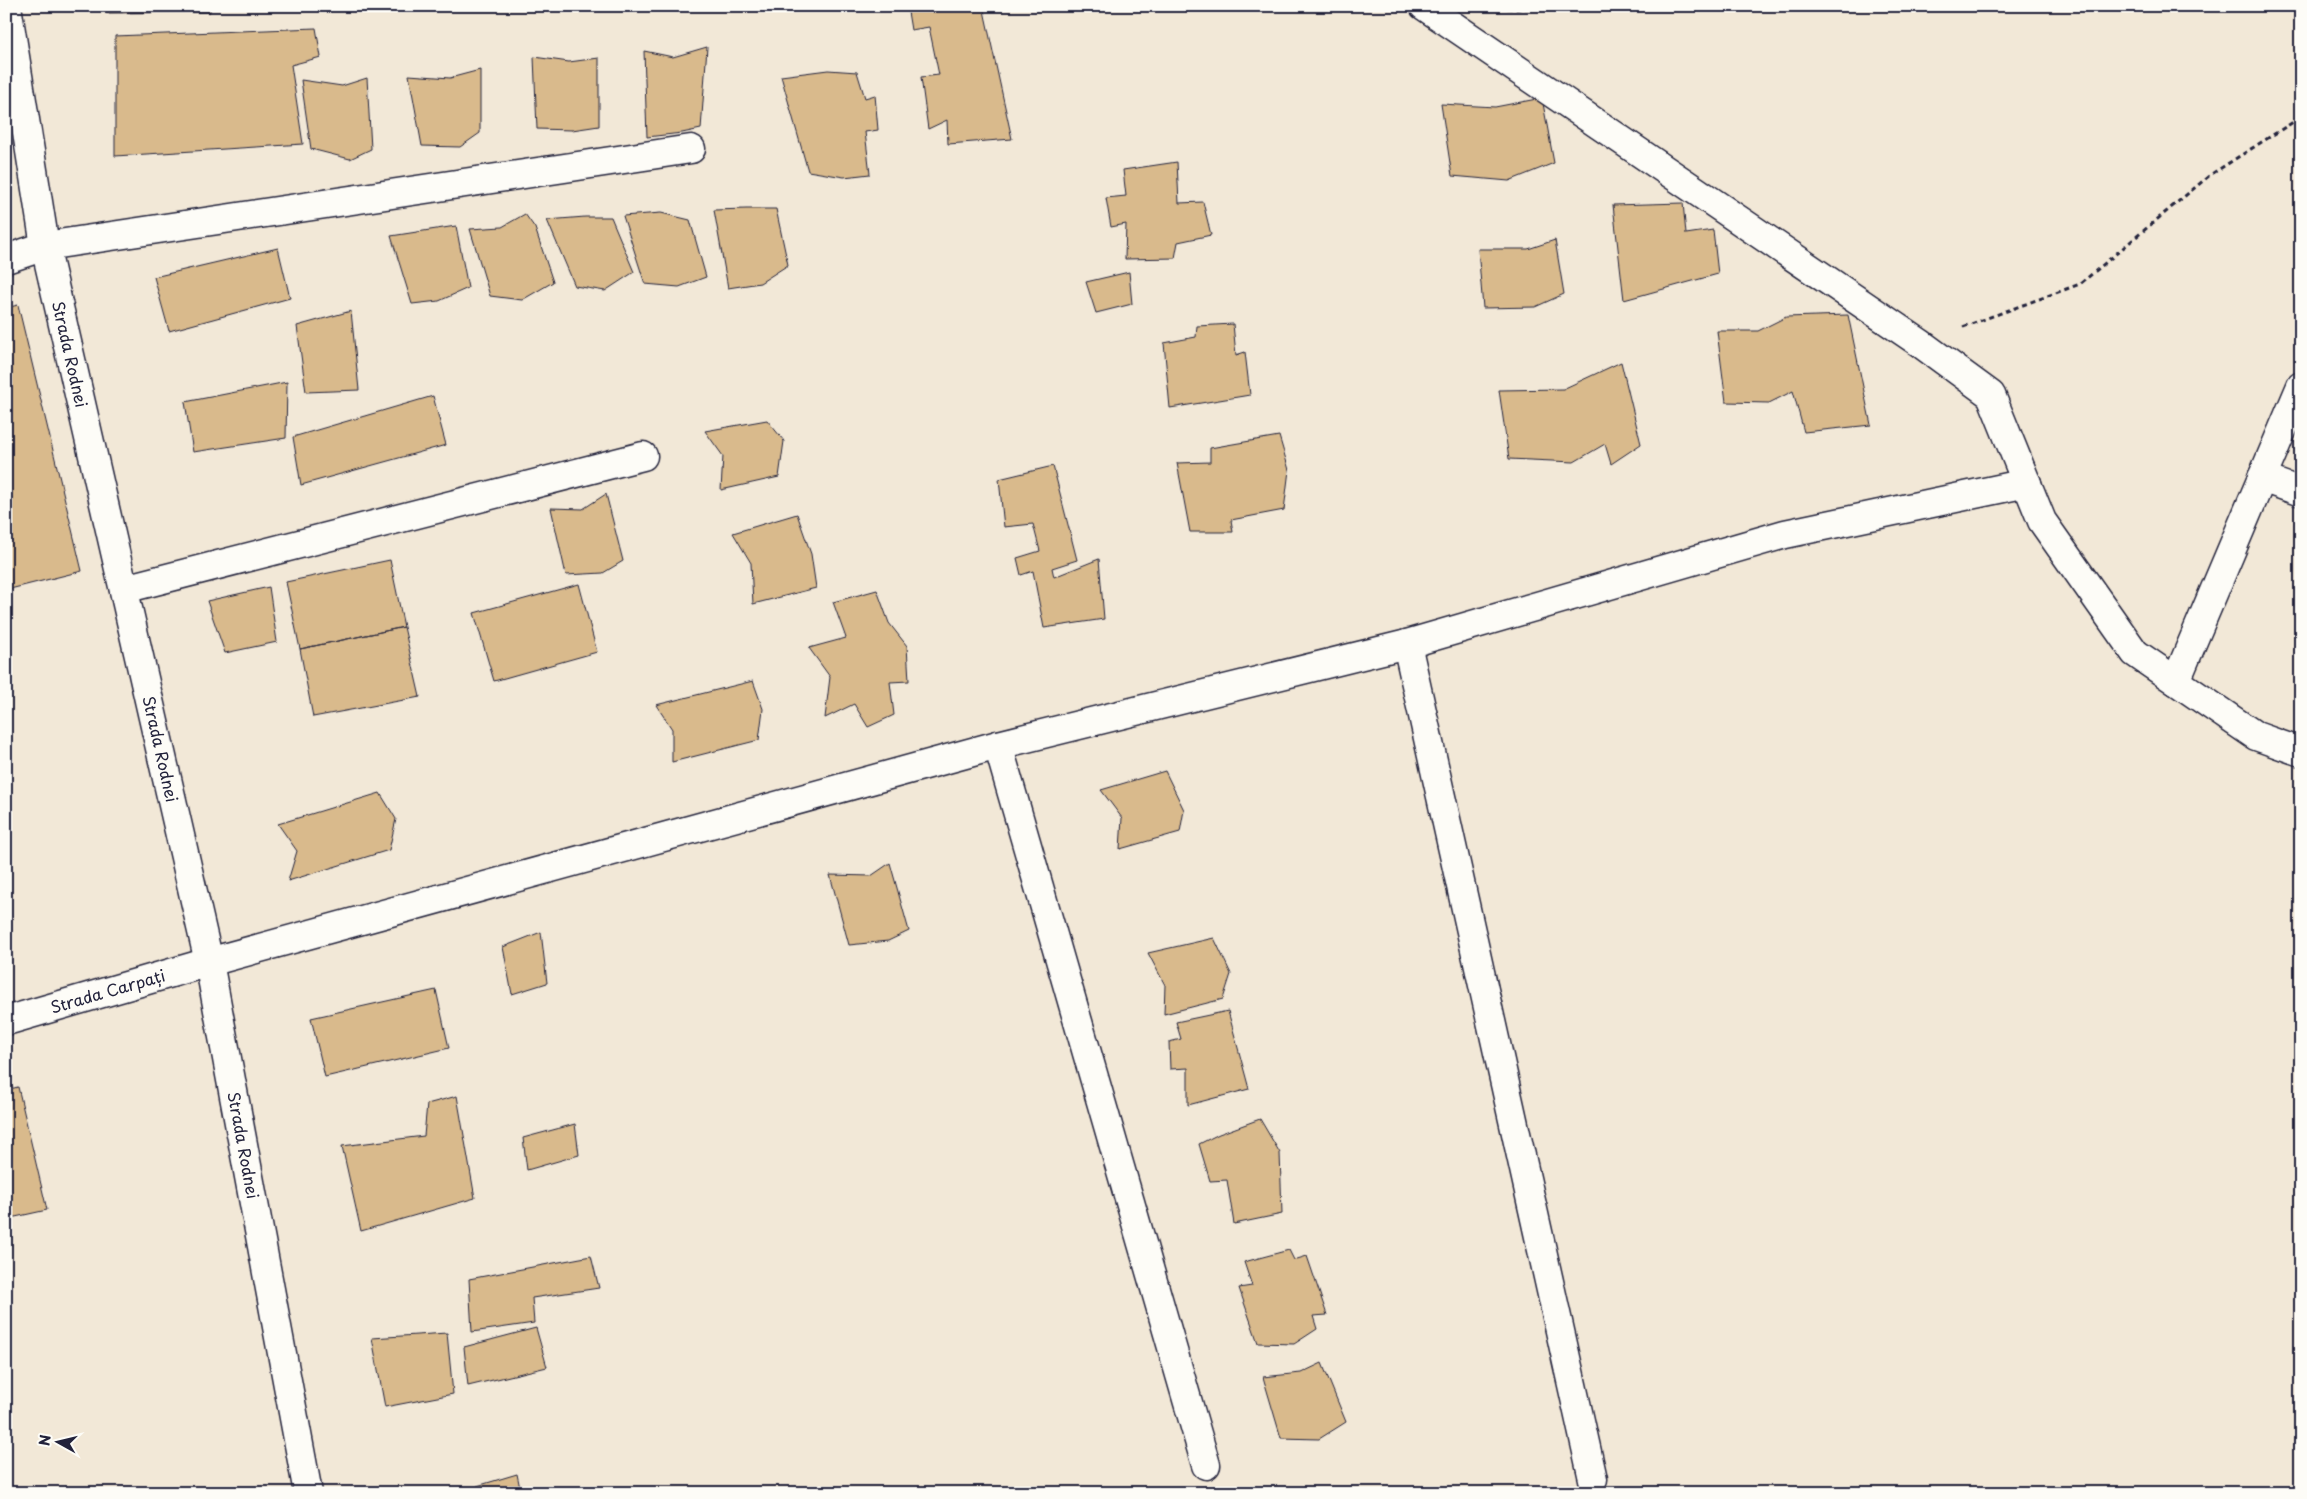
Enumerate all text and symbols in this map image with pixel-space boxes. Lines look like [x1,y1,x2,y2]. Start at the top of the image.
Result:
street label: Strada Rodnei [47,298,95,410]
street label: Strada Rodnei [137,693,185,804]
street label: Strada Carpați [47,962,168,1019]
street label: Strada Rodnei [222,1090,266,1201]
north arrow [32,1416,82,1466]
text: N [33,1433,56,1447]

